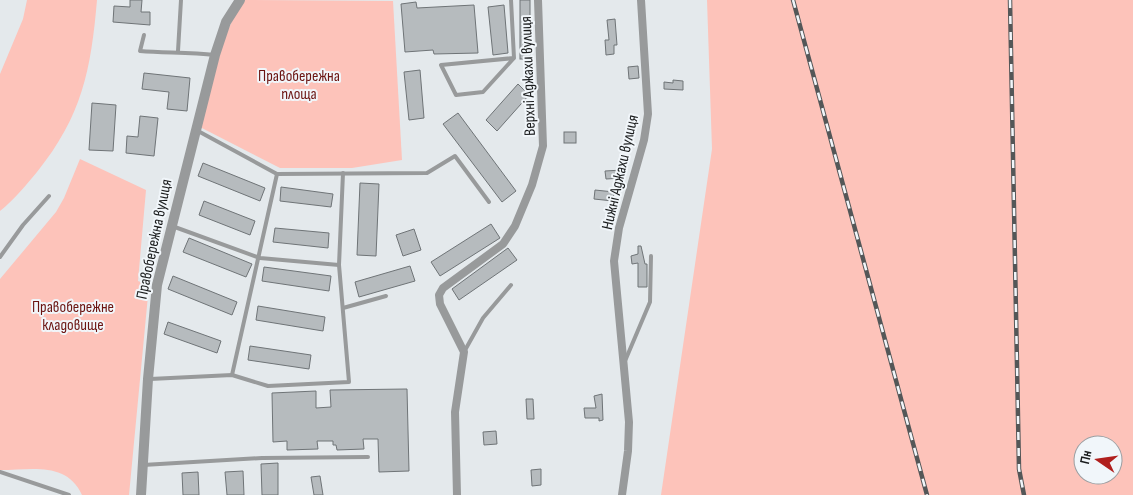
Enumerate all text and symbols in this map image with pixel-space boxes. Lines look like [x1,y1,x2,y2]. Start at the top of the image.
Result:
street label: Верхні Аджахи вулиця [517,16,540,136]
park label: Правобережна площа [258,67,340,104]
street label: Нижні Аджахи вулиця [598,113,643,232]
street label: Правобережна вулиця [132,178,176,301]
park label: Правобережне кладовище [32,298,114,335]
north arrow [1073,435,1123,485]
text: Пн [1076,449,1096,466]

